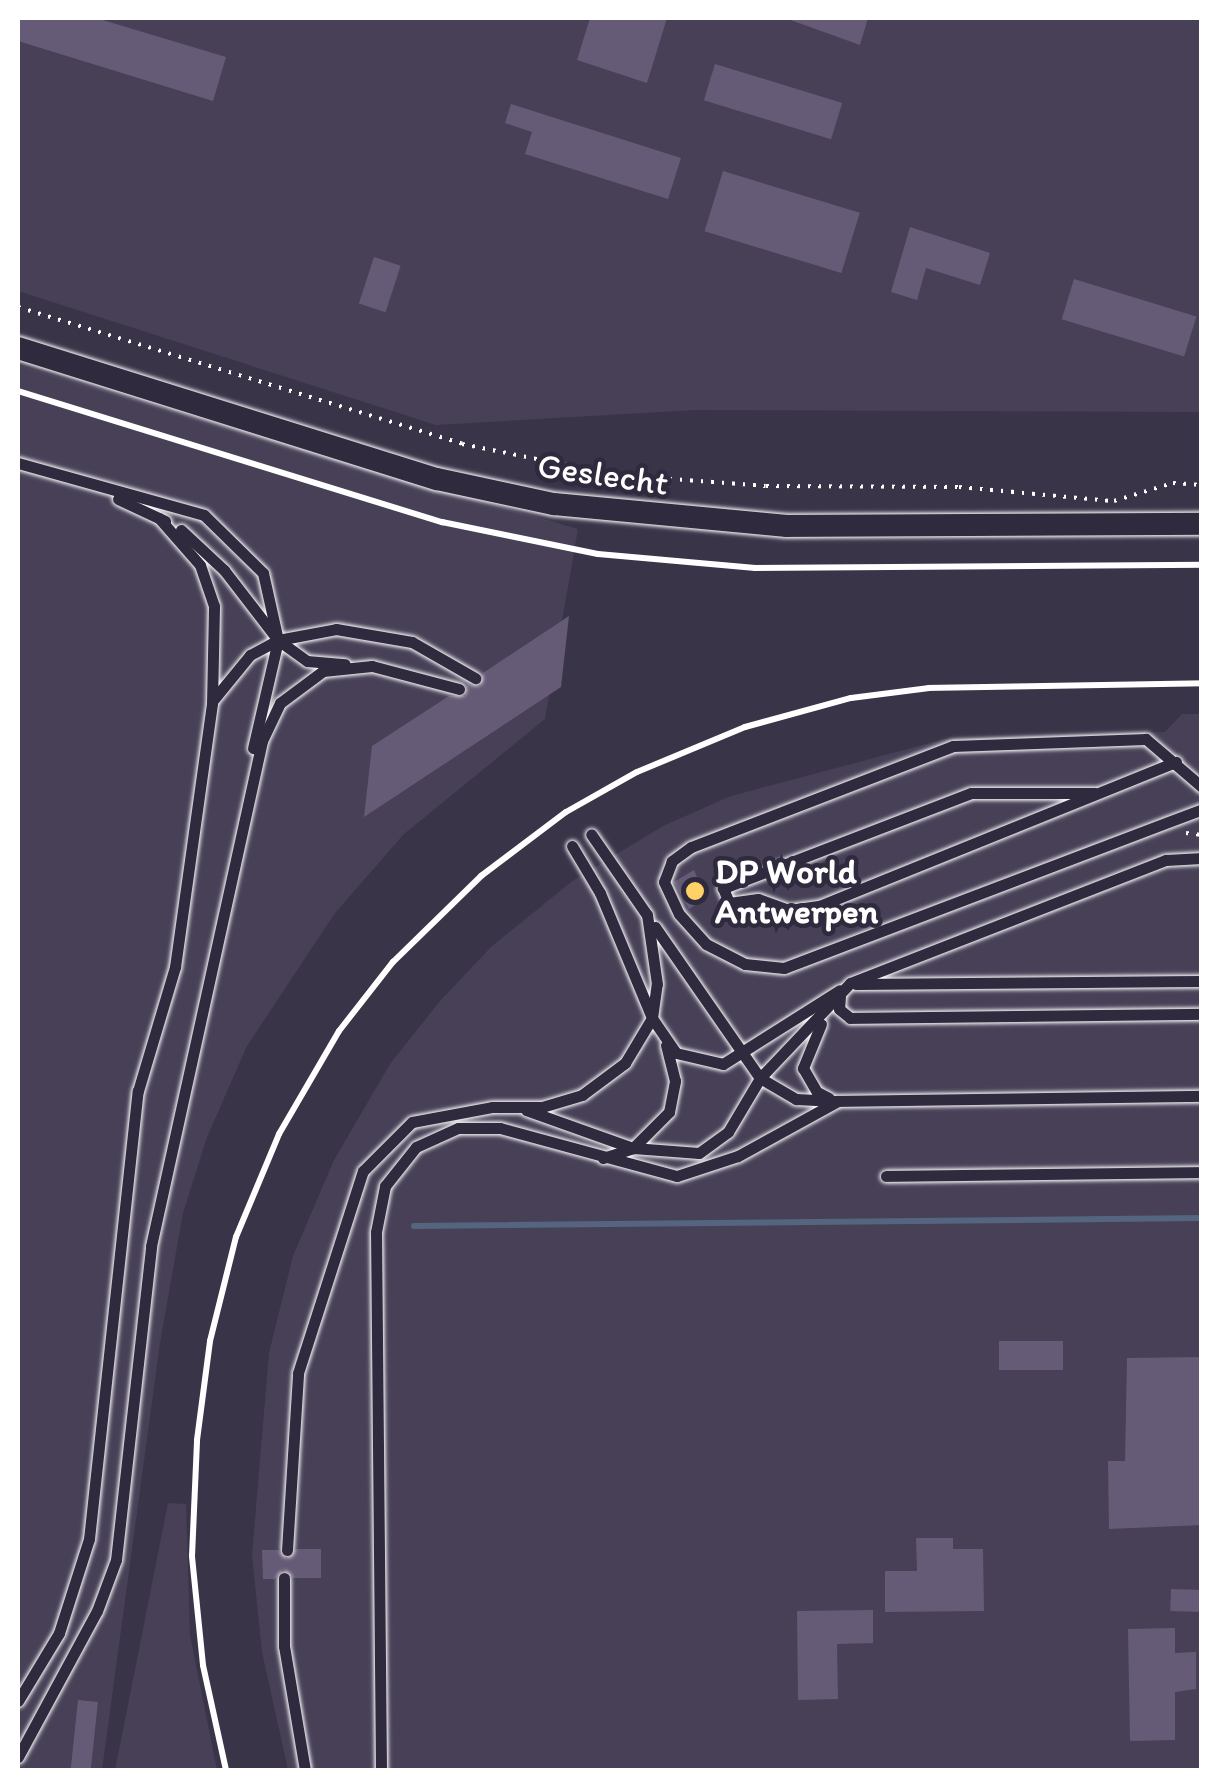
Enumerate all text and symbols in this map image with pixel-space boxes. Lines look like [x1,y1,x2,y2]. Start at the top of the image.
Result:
street label: Geslecht [535,444,671,504]
place label: DP World Antwerpen [715,850,878,932]
marker: DP World Antwerpen [684,880,706,902]

